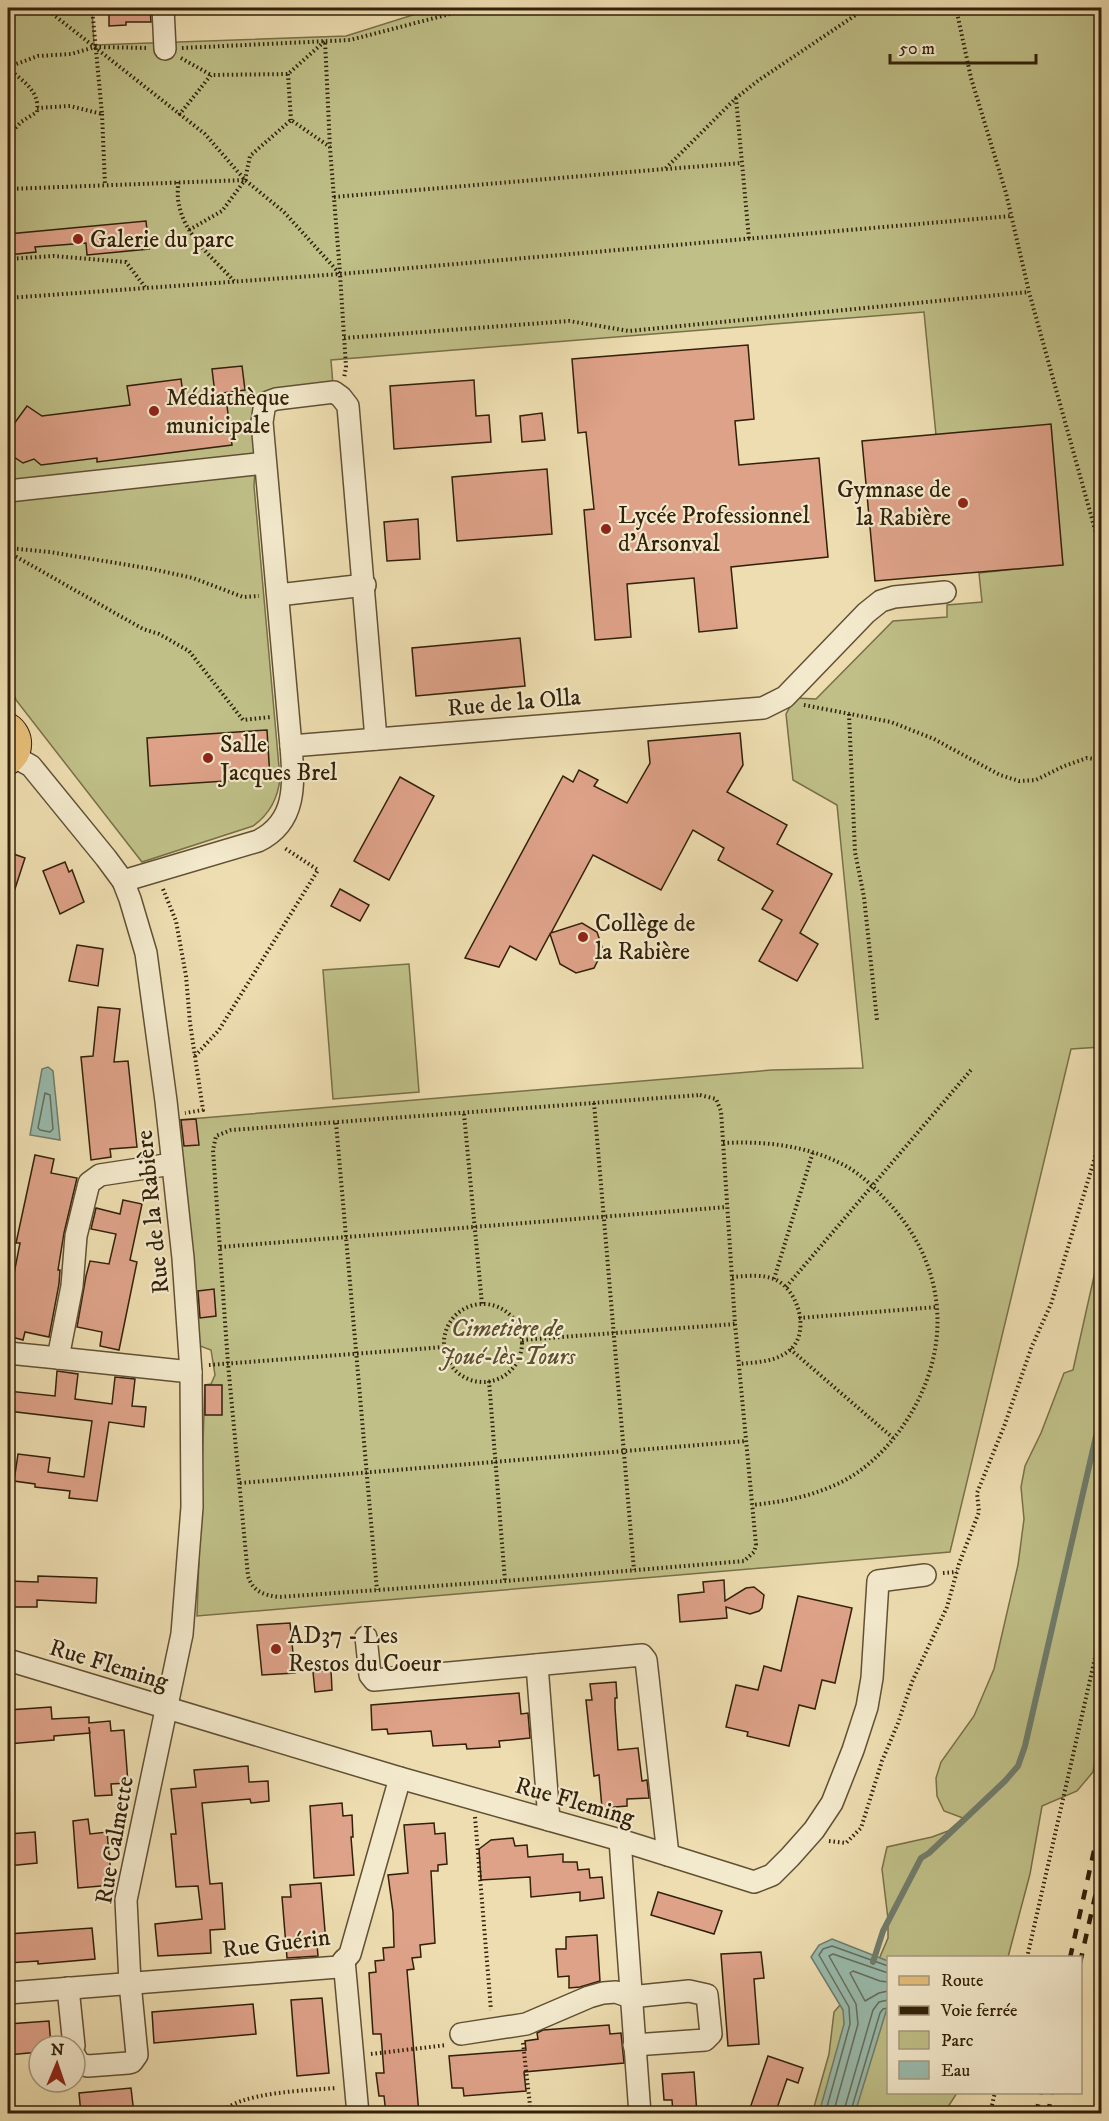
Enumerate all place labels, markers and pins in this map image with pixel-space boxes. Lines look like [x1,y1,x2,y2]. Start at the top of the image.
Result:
place label: Galerie du parc [90,225,234,255]
marker: Galerie du parc [71,232,85,246]
place label: Médiathèque municipale [166,383,289,441]
marker: Médiathèque municipale [147,404,161,418]
place label: Gymnase de la Rabière [837,475,951,533]
marker: Gymnase de la Rabière [956,496,970,510]
place label: Lycée Professionnel d'Arsonval [618,501,810,559]
marker: Lycée Professionnel d'Arsonval [599,522,613,536]
place label: Salle Jacques Brel [218,730,338,788]
marker: Salle Jacques Brel [201,751,215,765]
place label: Collège de la Rabière [595,909,696,967]
marker: Collège de la Rabière [576,930,590,944]
place label: AD37 - Les Restos du Coeur [288,1621,441,1679]
marker: AD37 - Les Restos du Coeur [269,1642,283,1656]

